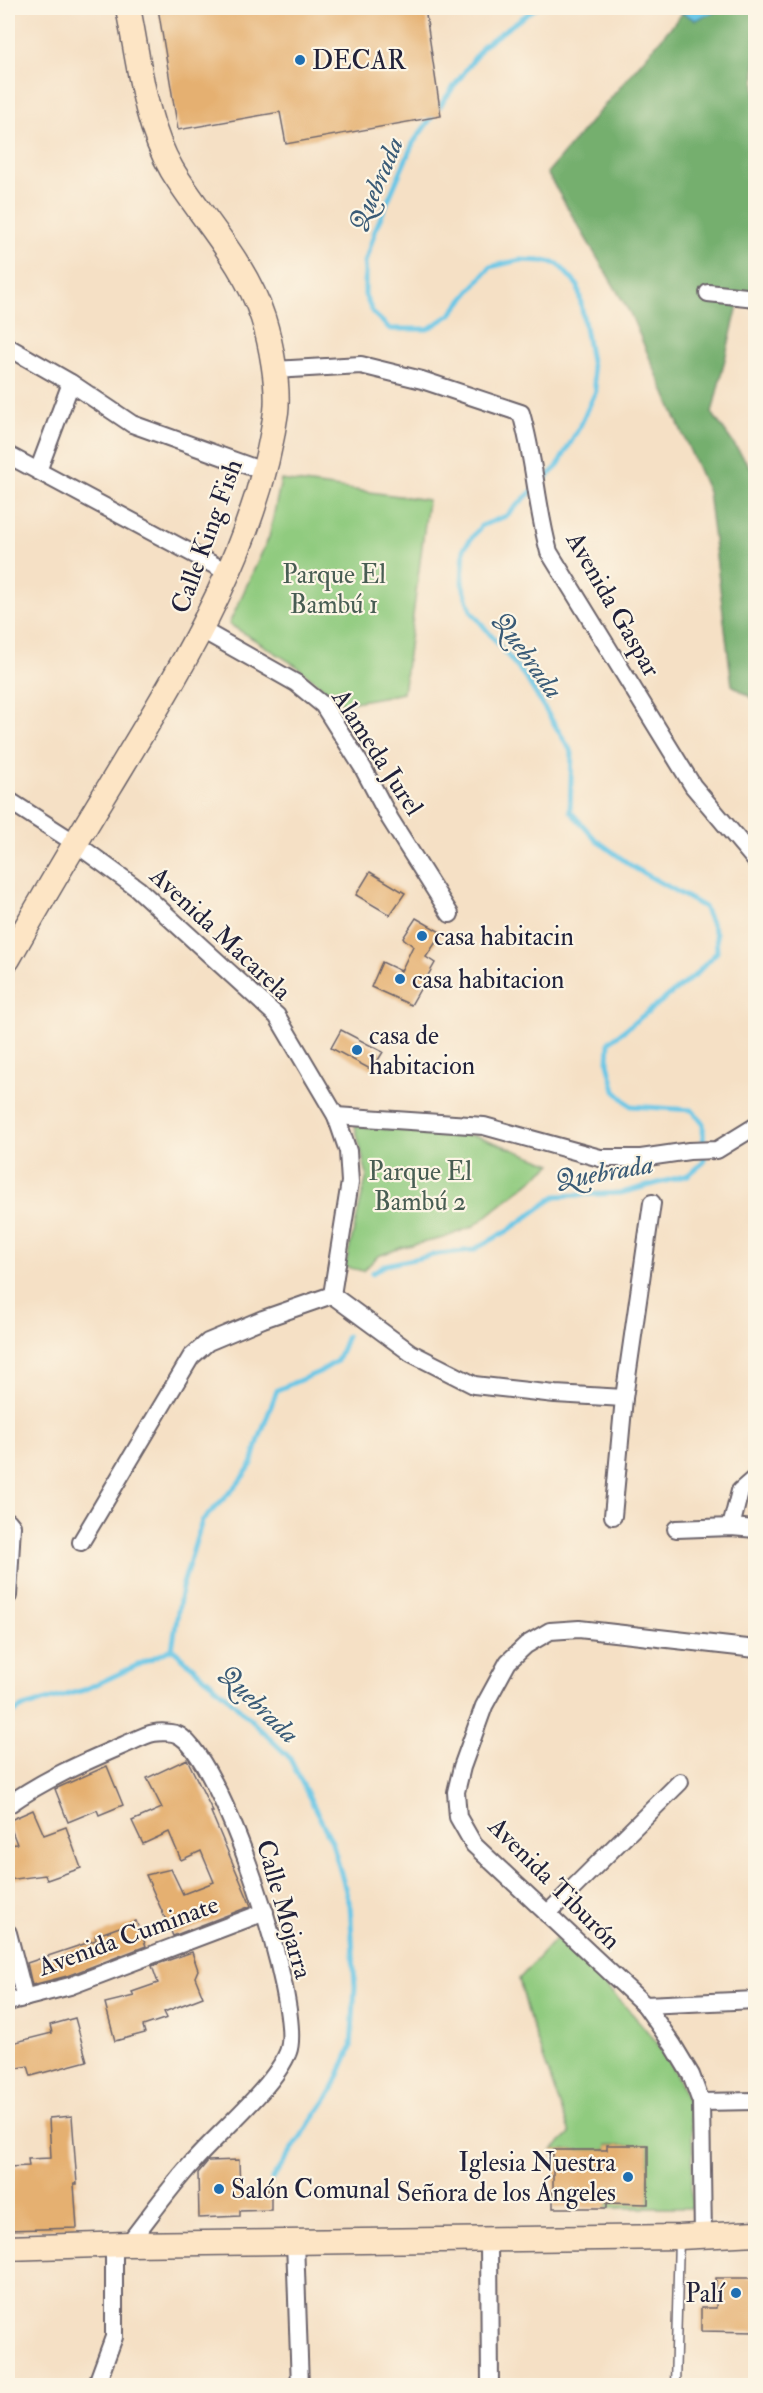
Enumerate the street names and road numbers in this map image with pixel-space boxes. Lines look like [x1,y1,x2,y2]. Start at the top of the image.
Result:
street label: Calle King Fish [164,455,250,618]
street label: Avenida Gaspar [557,526,668,683]
street label: Alameda Jurel [324,682,430,822]
street label: Avenida Macarela [142,859,298,1008]
street label: Avenida Tiburón [481,1810,627,1957]
street label: Calle Mojarra [249,1836,319,1983]
street label: Avenida Cuminate [33,1888,223,1984]

